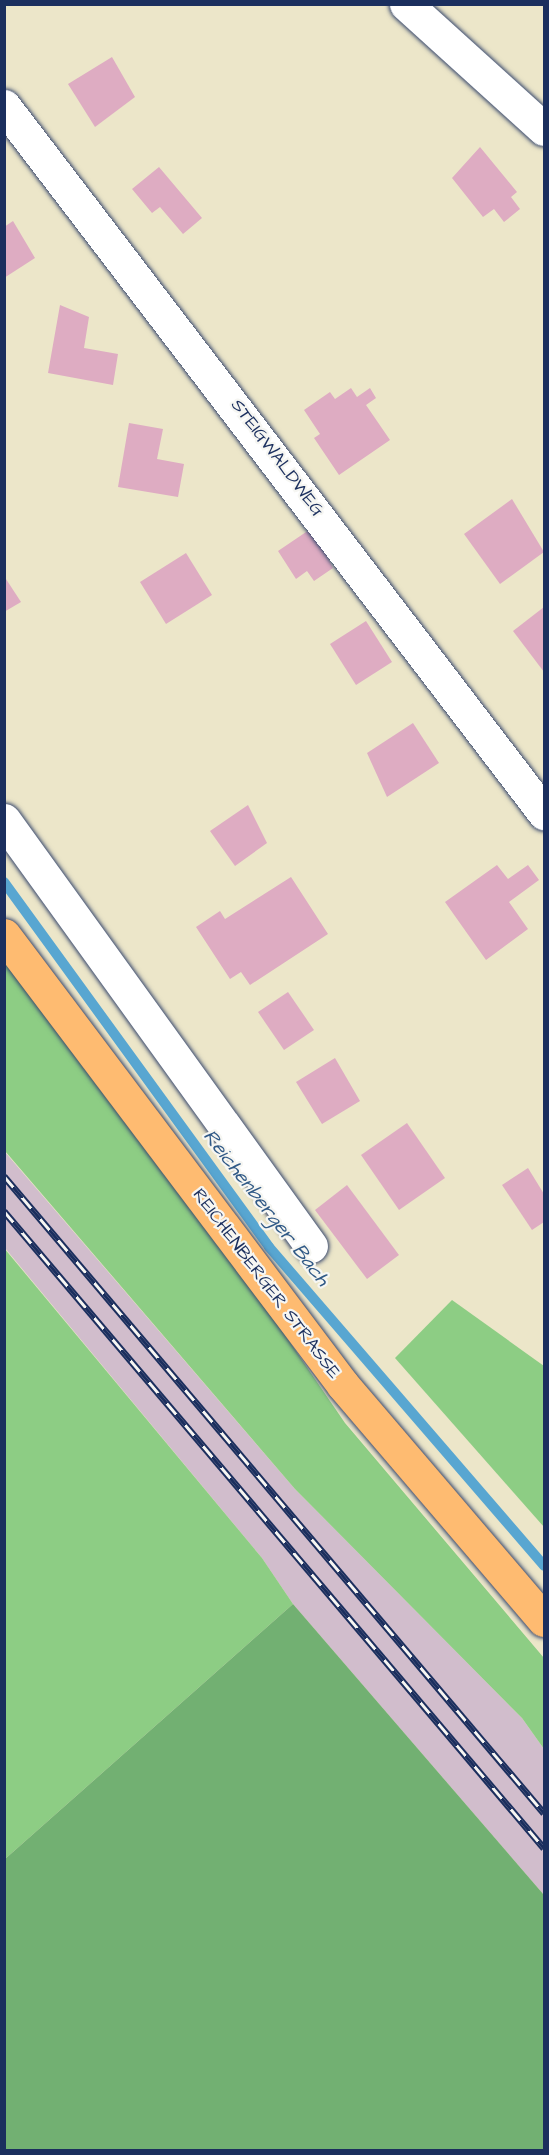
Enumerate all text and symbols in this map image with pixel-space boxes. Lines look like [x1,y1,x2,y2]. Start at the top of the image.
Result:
street label: STEIGWALDWEG [226,395,328,521]
water label: Reichenberger Bach [198,1125,334,1291]
street label: REICHENBERGER STRASSE [188,1185,344,1383]

